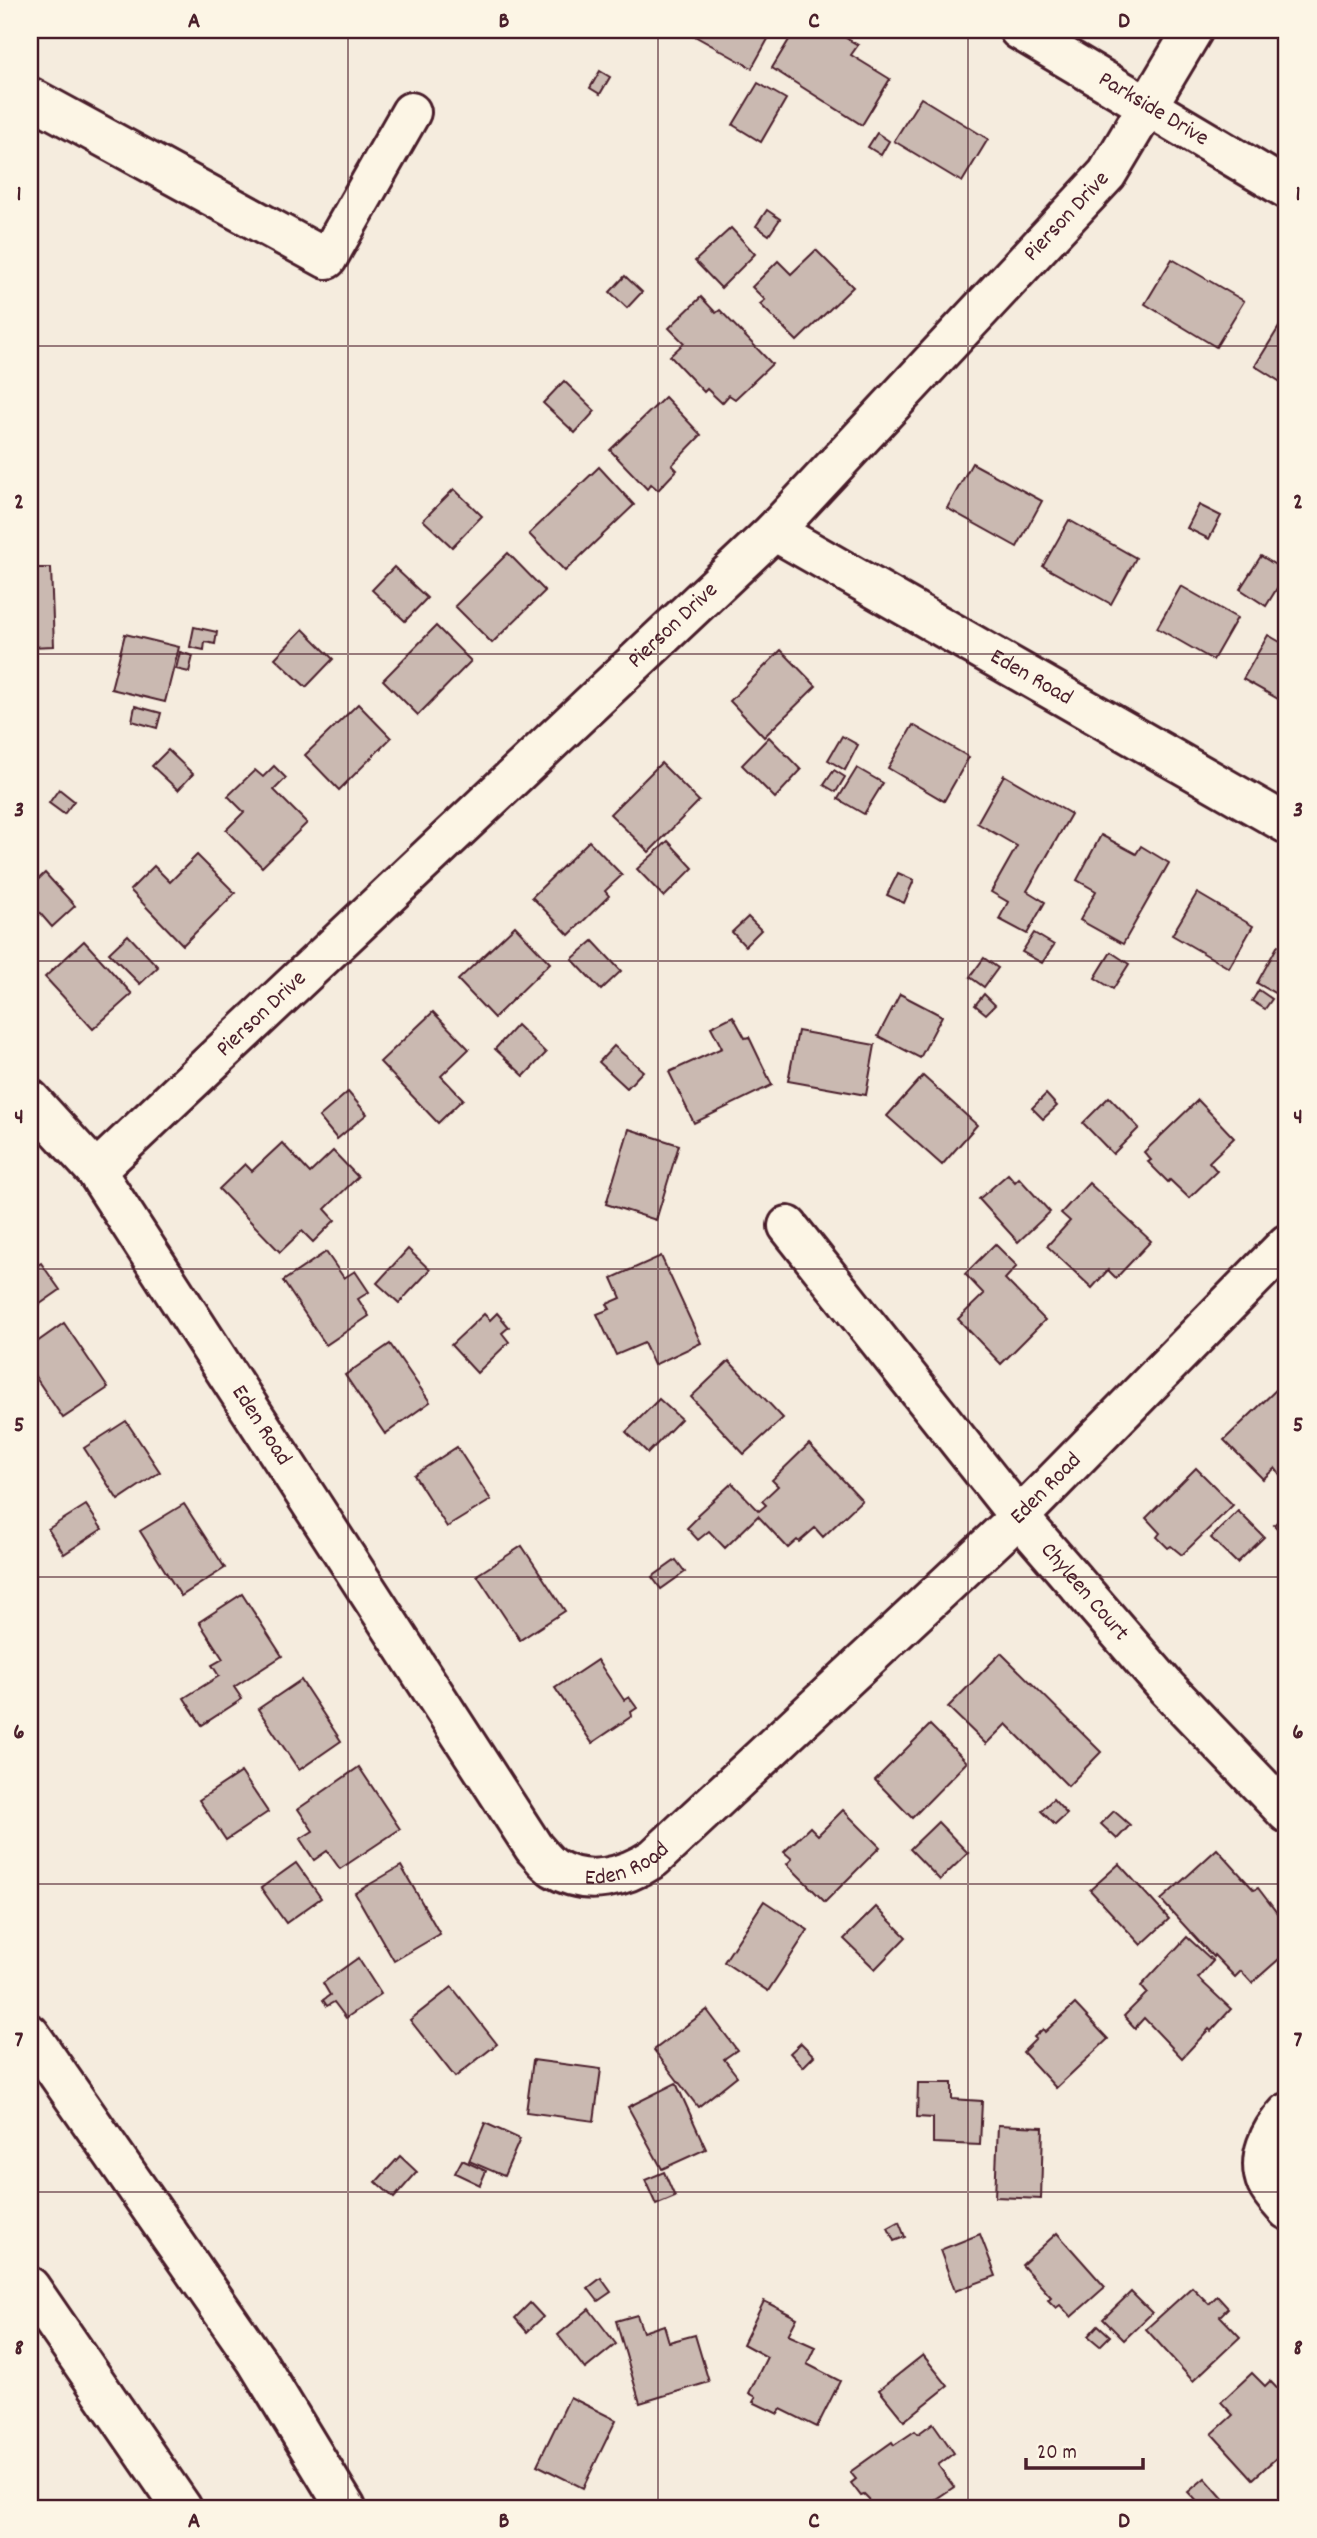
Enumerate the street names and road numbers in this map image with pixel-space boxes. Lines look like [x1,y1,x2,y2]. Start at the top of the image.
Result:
street label: Parkside Drive [1092,64,1215,155]
street label: Pierson Drive [1016,164,1118,270]
street label: Pierson Drive [621,575,726,677]
street label: Eden Road [984,641,1078,715]
street label: Pierson Drive [209,964,314,1065]
street label: Eden Road [222,1379,299,1473]
street label: Eden Road [1003,1445,1090,1533]
street label: Chyleen Court [1032,1535,1136,1649]
street label: Eden Road [584,1835,677,1895]

